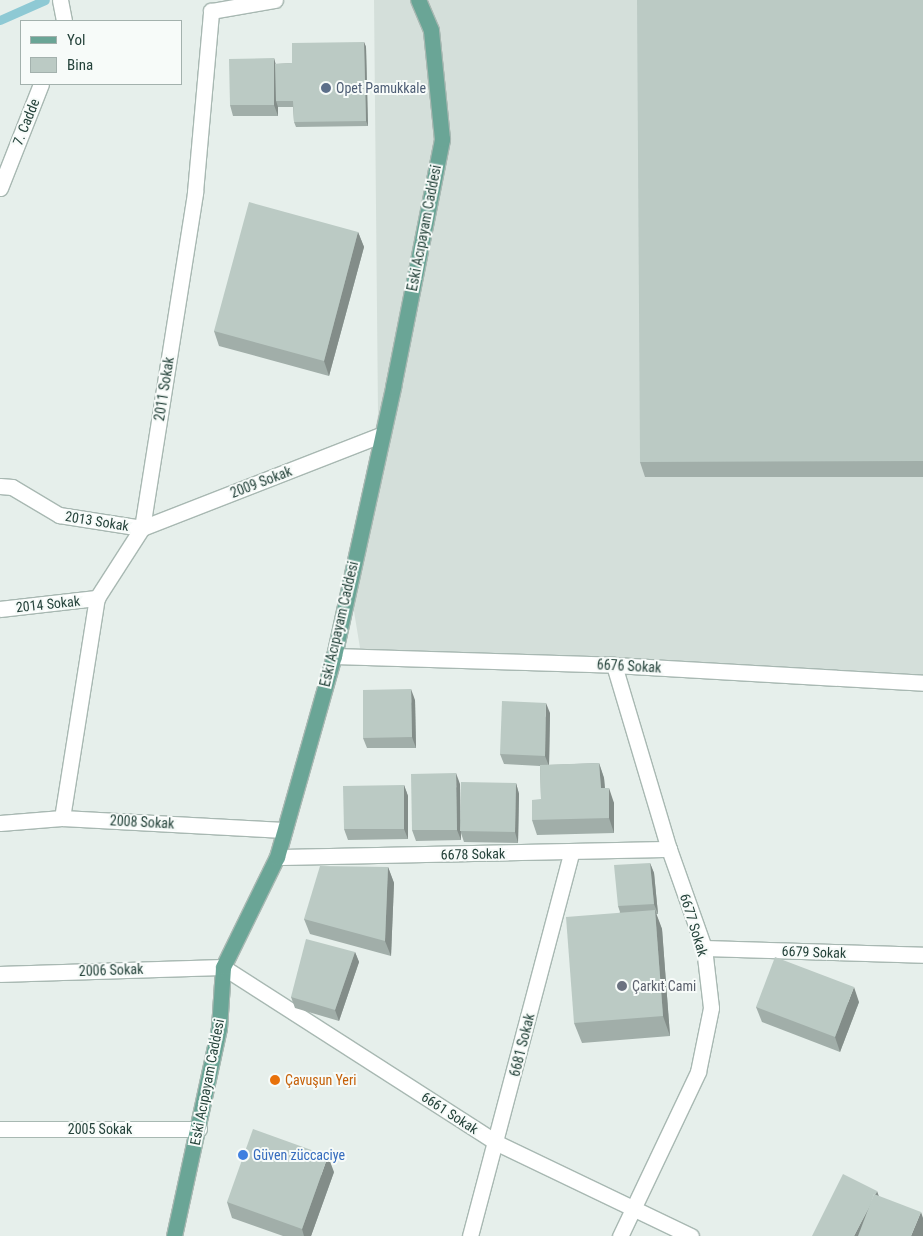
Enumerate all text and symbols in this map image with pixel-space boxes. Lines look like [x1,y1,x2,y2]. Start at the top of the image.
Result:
legend [20,20,182,85]
text: Yol [67,31,85,49]
text: Bina [67,56,93,74]
place label: Opet Pamukkale [336,80,426,96]
marker: Opet Pamukkale [320,82,332,94]
street label: 7. Cadde [9,96,43,148]
street label: Eski Acıpayam Caddesi [404,163,444,293]
street label: 2011 Sokak [151,356,177,422]
street label: 2009 Sokak [228,463,294,501]
street label: 2013 Sokak [64,508,130,534]
street label: Eski Acıpayam Caddesi [316,560,362,688]
street label: 2014 Sokak [15,592,81,616]
street label: 6676 Sokak [596,656,662,676]
street label: 2008 Sokak [109,812,175,832]
street label: 6678 Sokak [441,845,505,863]
street label: 6677 Sokak [677,892,711,958]
street label: 6679 Sokak [781,942,847,962]
street label: 2006 Sokak [78,960,144,980]
place label: Çarkıt Cami [632,978,696,994]
marker: Çarkıt Cami [616,980,628,992]
street label: 6681 Sokak [506,1012,538,1078]
street label: Eski Acıpayam Caddesi [187,1017,227,1147]
place label: Çavuşun Yeri [285,1072,356,1088]
marker: Çavuşun Yeri [269,1074,281,1086]
street label: 6661 Sokak [418,1088,482,1138]
street label: 2005 Sokak [68,1121,132,1137]
place label: Güven züccaciye [253,1147,345,1163]
marker: Güven züccaciye [237,1149,249,1161]

